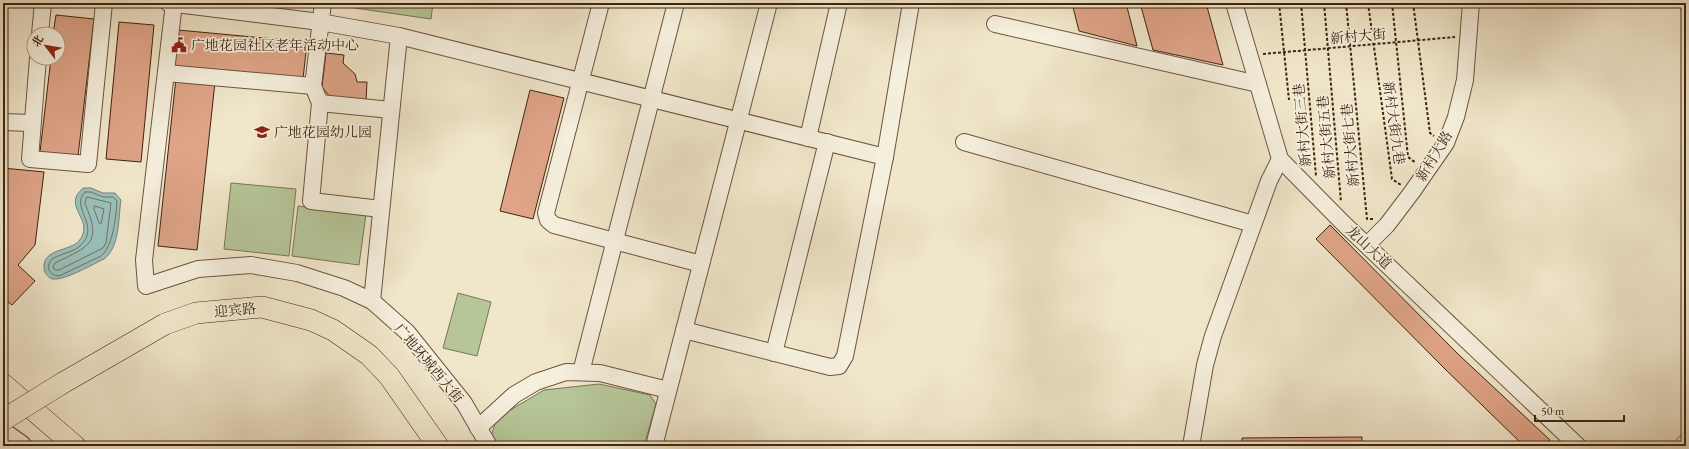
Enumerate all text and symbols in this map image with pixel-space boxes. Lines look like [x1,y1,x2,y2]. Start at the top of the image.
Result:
street label: 新村大街 [1329,25,1387,47]
north arrow [26,26,66,66]
text: 北 [29,33,46,49]
public building icon: 广地花园社区老年活动中心 [170,36,188,54]
place label: 广地花园社区老年活动中心 [191,36,359,54]
street label: 新村大街九巷 [1379,80,1409,166]
street label: 新村大街三巷 [1289,82,1315,168]
street label: 新村大街五巷 [1313,94,1339,180]
street label: 新村大街七巷 [1337,102,1363,188]
school or university icon: 广地花园幼儿园 [253,123,271,141]
place label: 广地花园幼儿园 [274,123,372,141]
street label: 新村大路 [1412,127,1456,185]
street label: 龙山大道 [1342,221,1396,273]
street label: 迎宾路 [213,299,257,321]
street label: 广地环城西大街 [391,320,467,406]
scale bar [1535,397,1624,423]
text: 50 m [1541,403,1565,419]

